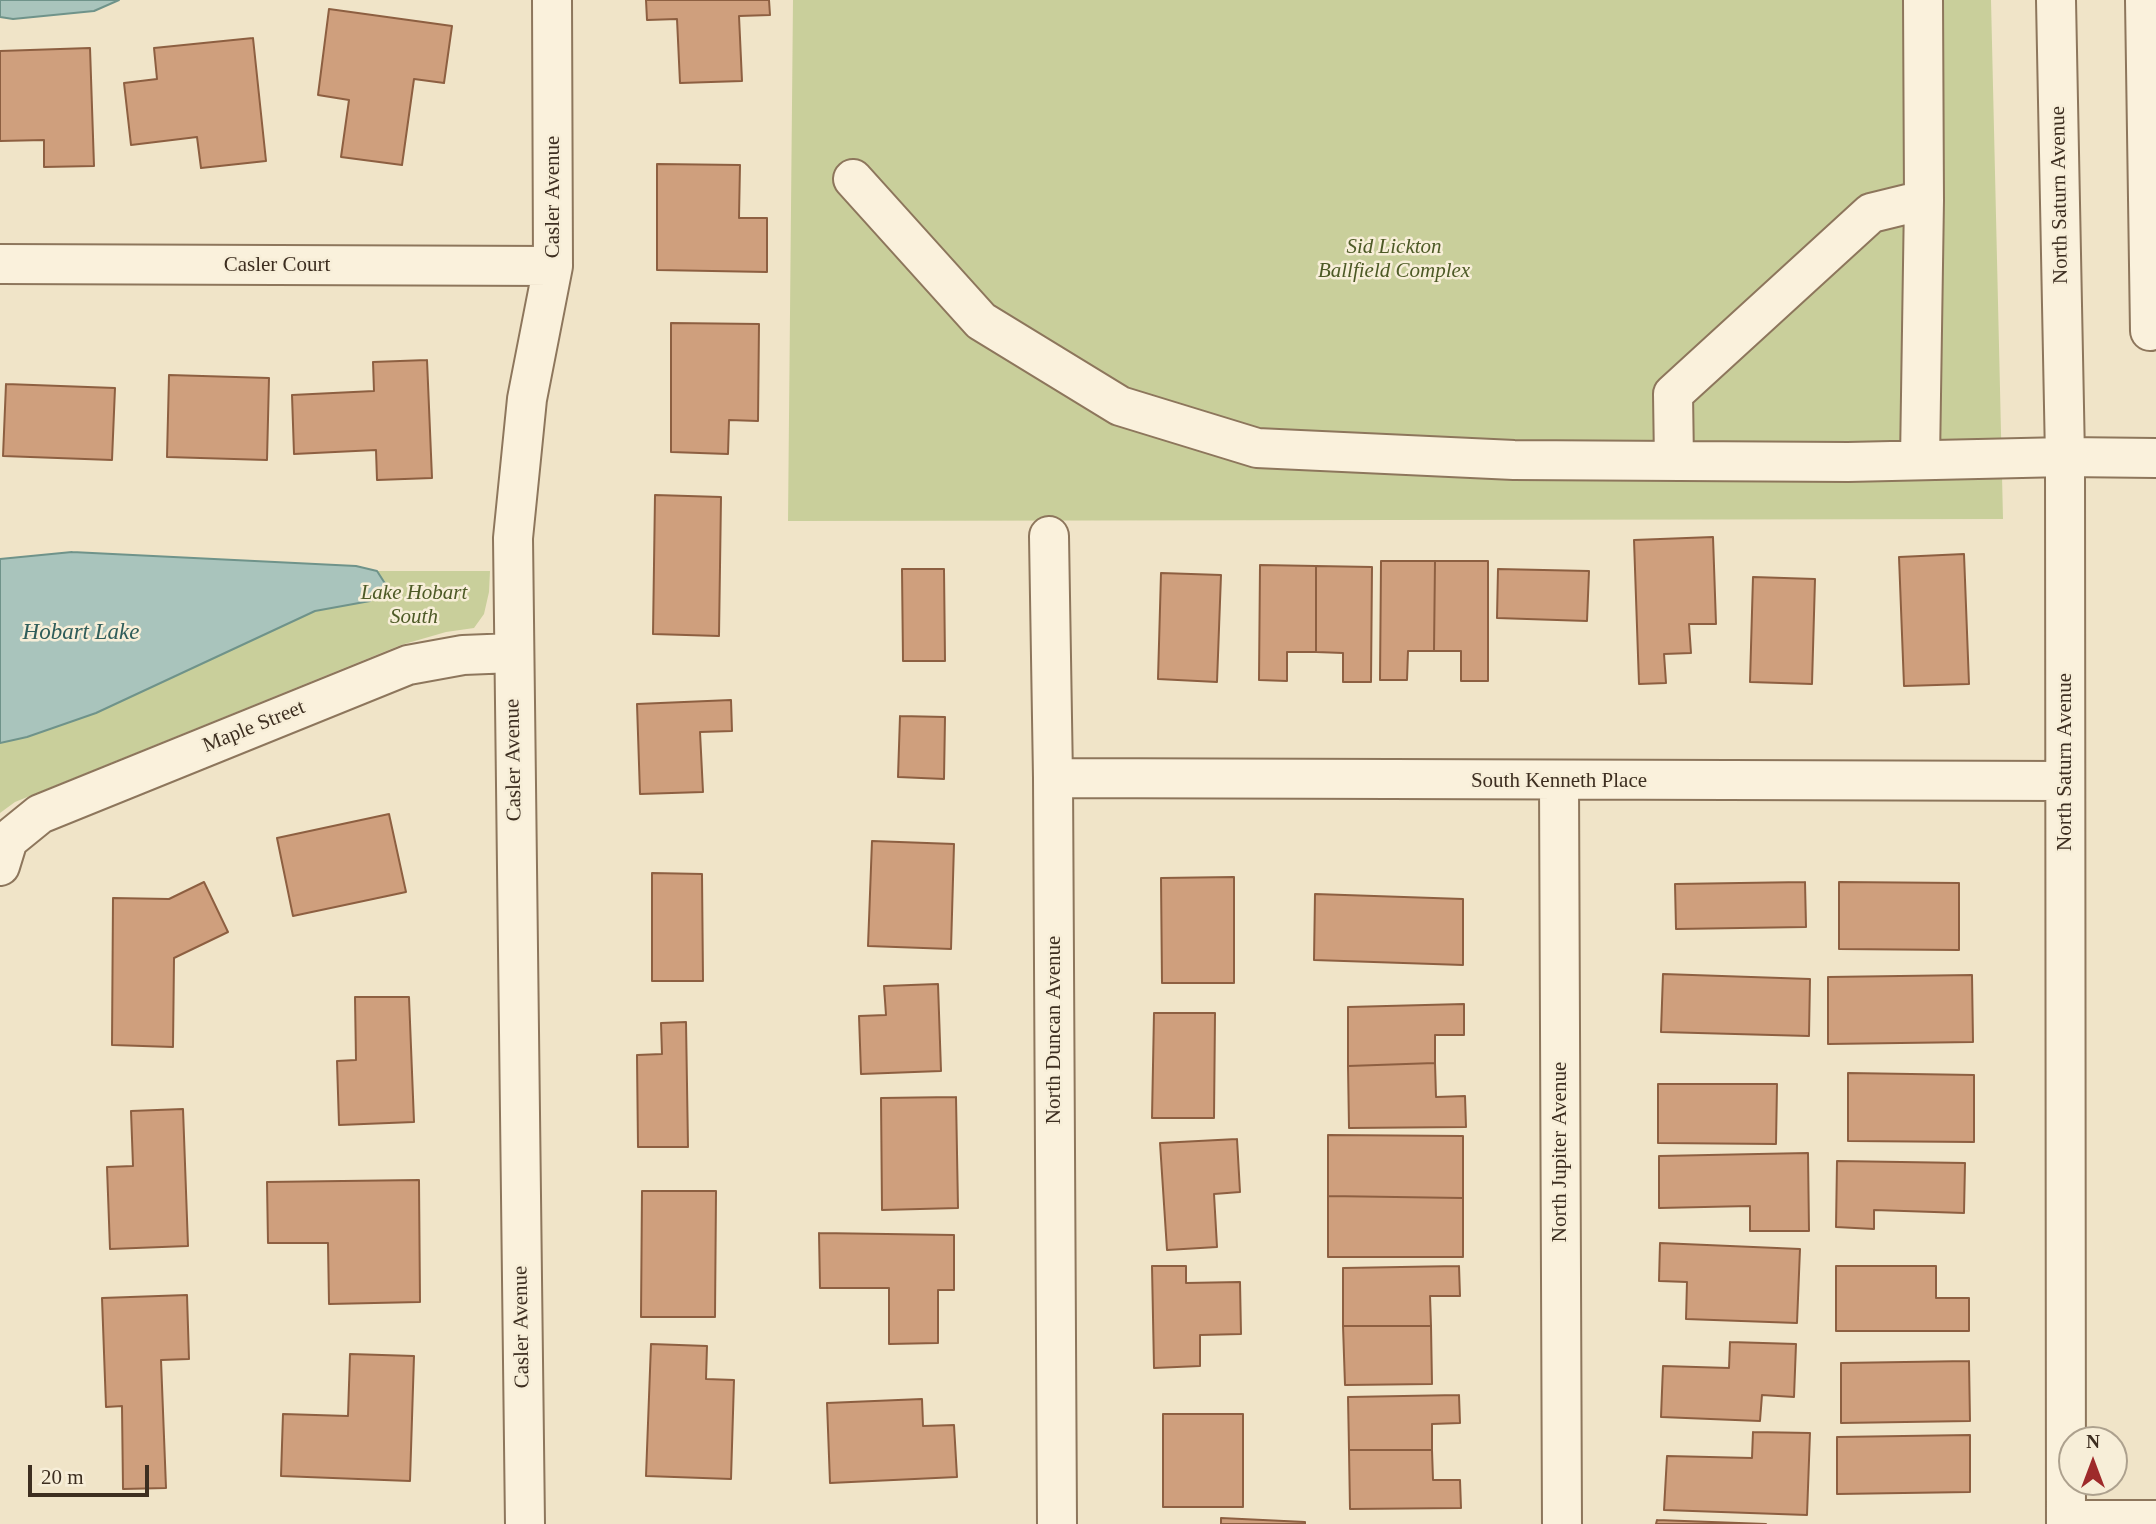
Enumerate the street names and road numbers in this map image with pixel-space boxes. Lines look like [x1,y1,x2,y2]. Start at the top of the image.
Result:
street label: North Saturn Avenue [2046,106,2074,284]
street label: Casler Avenue [540,136,566,258]
street label: Casler Court [224,252,330,278]
street label: North Saturn Avenue [2052,673,2078,851]
street label: Maple Street [199,695,309,759]
street label: Casler Avenue [500,698,528,822]
street label: South Kenneth Place [1471,768,1647,794]
street label: North Duncan Avenue [1041,936,1067,1124]
street label: North Jupiter Avenue [1547,1062,1573,1242]
street label: Casler Avenue [508,1265,536,1389]

